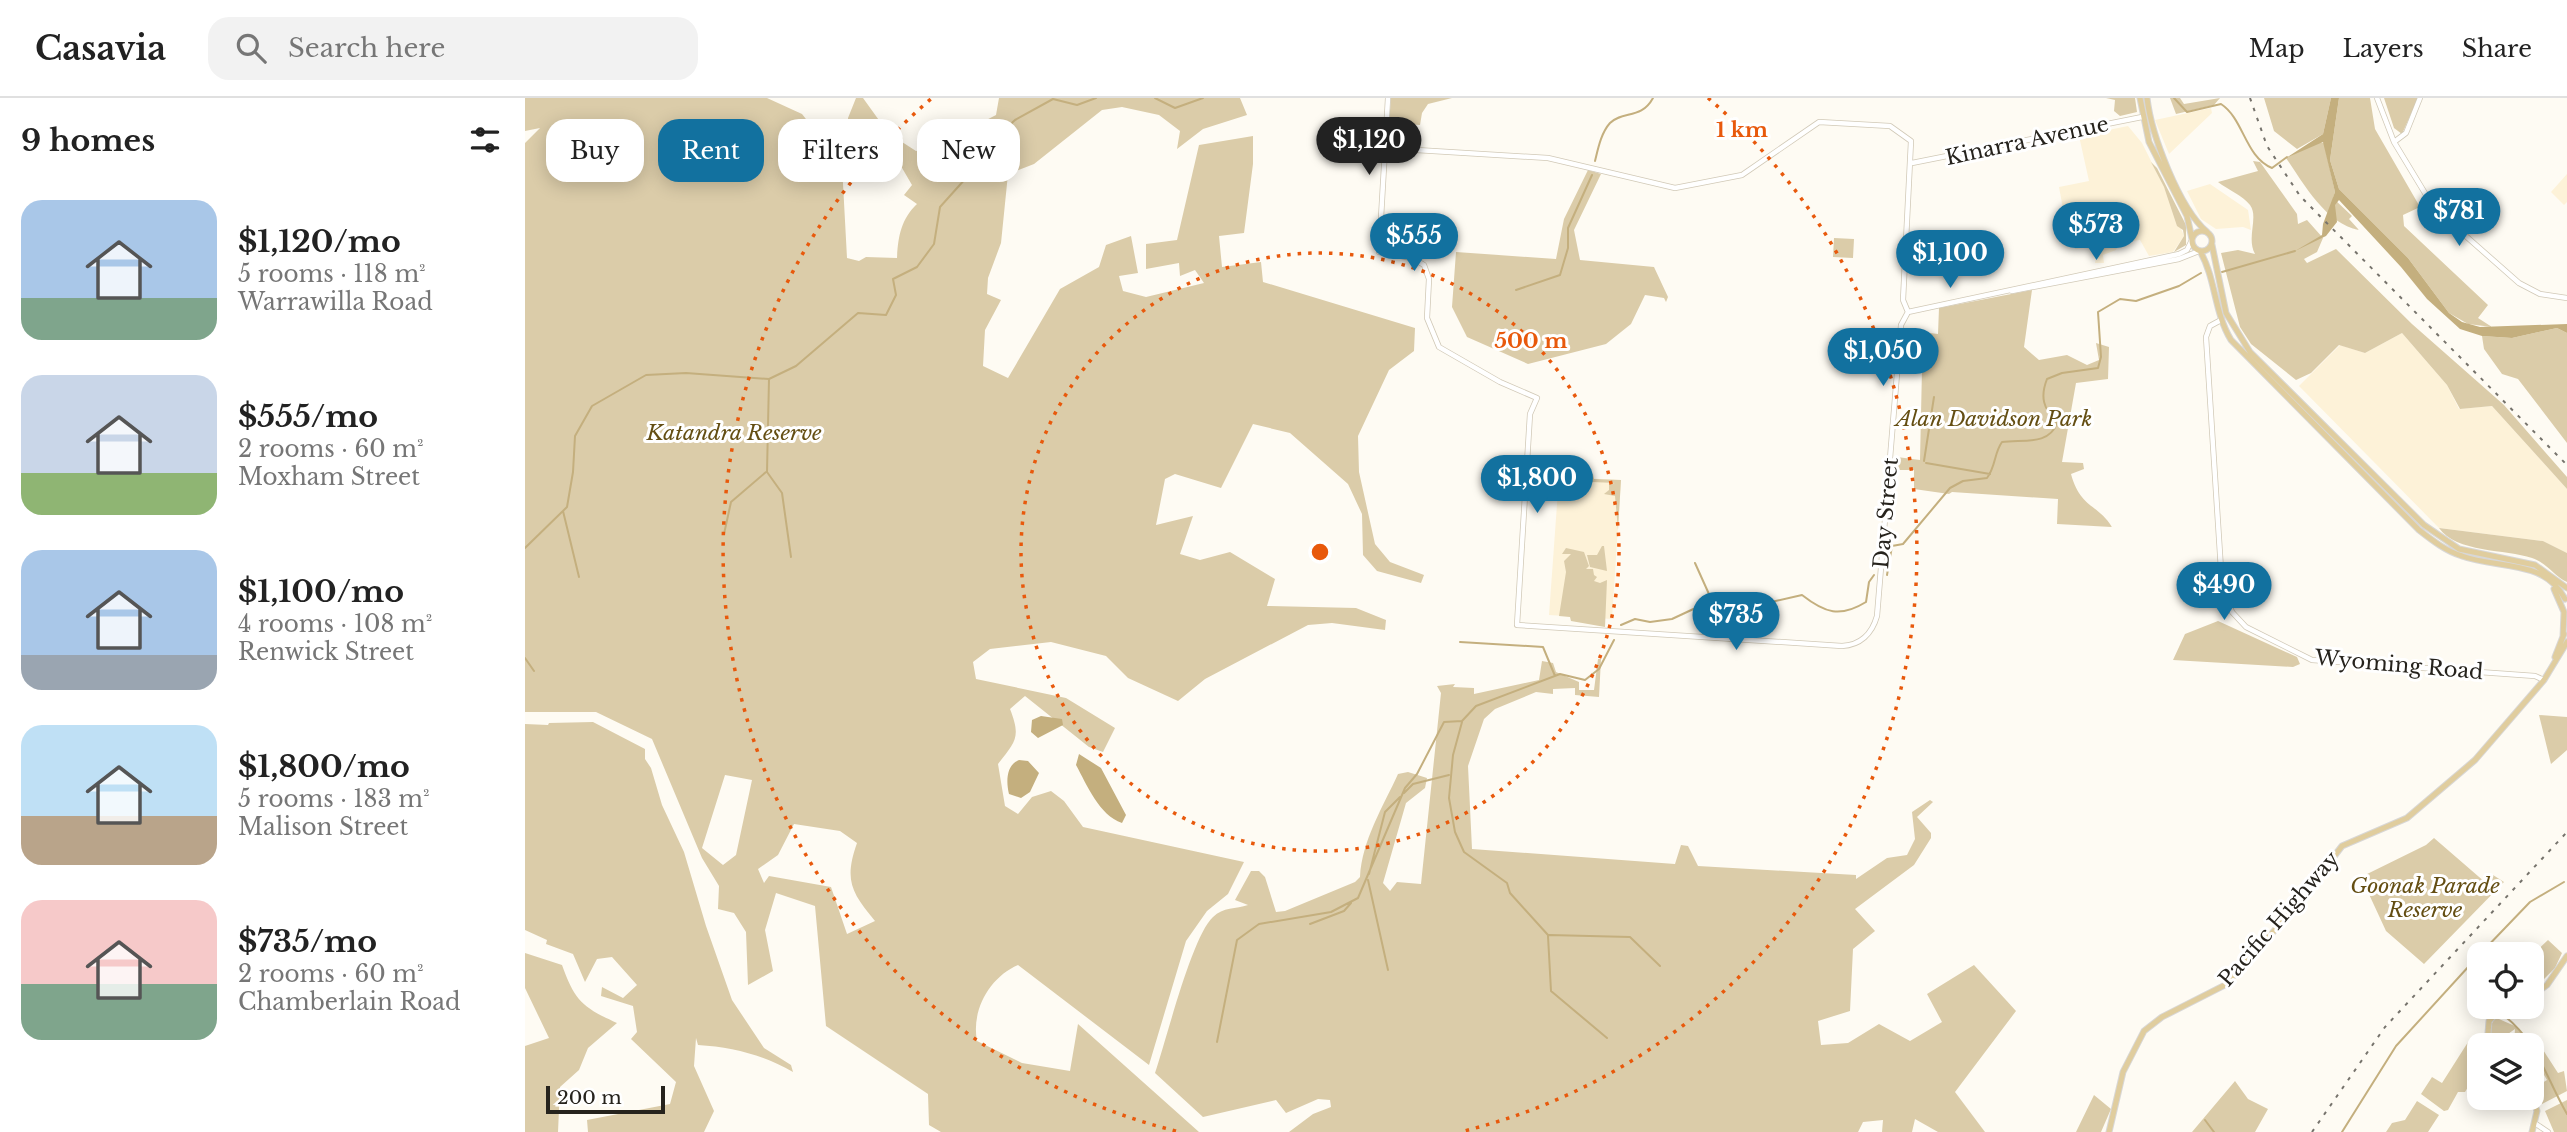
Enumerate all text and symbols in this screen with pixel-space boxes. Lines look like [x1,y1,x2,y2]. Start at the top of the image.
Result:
search box [208,17,698,80]
text: Casavia [35,28,166,69]
icon: search [232,29,270,67]
text: Search here [288,32,445,64]
text: Map [2249,34,2305,63]
text: Layers [2343,34,2424,63]
text: Share [2462,34,2532,63]
street label: Kinarra Avenue [1943,111,2111,171]
text: 1 km [1716,117,1768,143]
pin: $1,120 [1312,118,1426,177]
chip: Buy [546,119,644,182]
chip: Rent [658,119,764,182]
chip: Filters [778,119,903,182]
chip: New [917,119,1020,182]
icon: filters [466,121,504,159]
text: 9 homes [21,122,155,159]
text: $1,120 [1332,126,1406,154]
pin: $781 [2418,188,2500,248]
text: $781 [2433,197,2485,225]
pin: $573 [2055,202,2137,262]
text: $573 [2068,211,2124,239]
pin: $555 [1373,214,1455,273]
text: $555 [1386,222,1442,250]
text: $1,120/mo [238,223,401,260]
icon: home [77,228,161,312]
pin: $1,100 [1893,230,2007,290]
text: $1,100 [1912,239,1988,267]
text: 5 rooms · 118 m² [238,260,426,288]
text: Warrawilla Road [238,288,433,316]
text: 500 m [1494,328,1568,354]
pin: $1,050 [1826,328,1940,388]
text: $1,050 [1844,337,1922,365]
text: $555/mo [238,398,378,435]
icon: home [77,403,161,487]
park label: Alan Davidson Park [1893,406,2092,432]
park label: Katandra Reserve [645,420,822,446]
text: 2 rooms · 60 m² [238,435,424,463]
pin: $1,800 [1480,456,1594,515]
street label: Day Street [1868,456,1904,570]
text: Moxham Street [238,463,420,491]
text: $1,800 [1497,464,1577,492]
centre of rings [1308,540,1332,564]
pin: $490 [2183,562,2265,622]
text: $490 [2193,571,2255,599]
text: $1,100/mo [238,573,404,610]
icon: home [77,578,161,662]
pin: $735 [1695,592,1777,652]
text: $735 [1708,601,1764,629]
text: 4 rooms · 108 m² [238,610,432,638]
text: Renwick Street [238,638,414,666]
street label: Wyoming Road [2313,645,2484,685]
text: $1,800/mo [238,748,410,785]
icon: home [77,753,161,837]
text: 5 rooms · 183 m² [238,785,430,813]
text: Malison Street [238,813,408,841]
street label: Pacific Highway [2213,846,2345,992]
park label: Goonak Parade Reserve [2350,873,2500,923]
text: $735/mo [238,923,377,960]
icon: home [77,928,161,1012]
map controls [2467,942,2544,1110]
button: locate [2467,942,2544,1019]
text: 2 rooms · 60 m² [238,960,424,988]
text: Chamberlain Road [238,988,461,1016]
button: layers [2467,1033,2544,1110]
scale bar [546,1083,665,1115]
text: 200 m [557,1086,622,1109]

